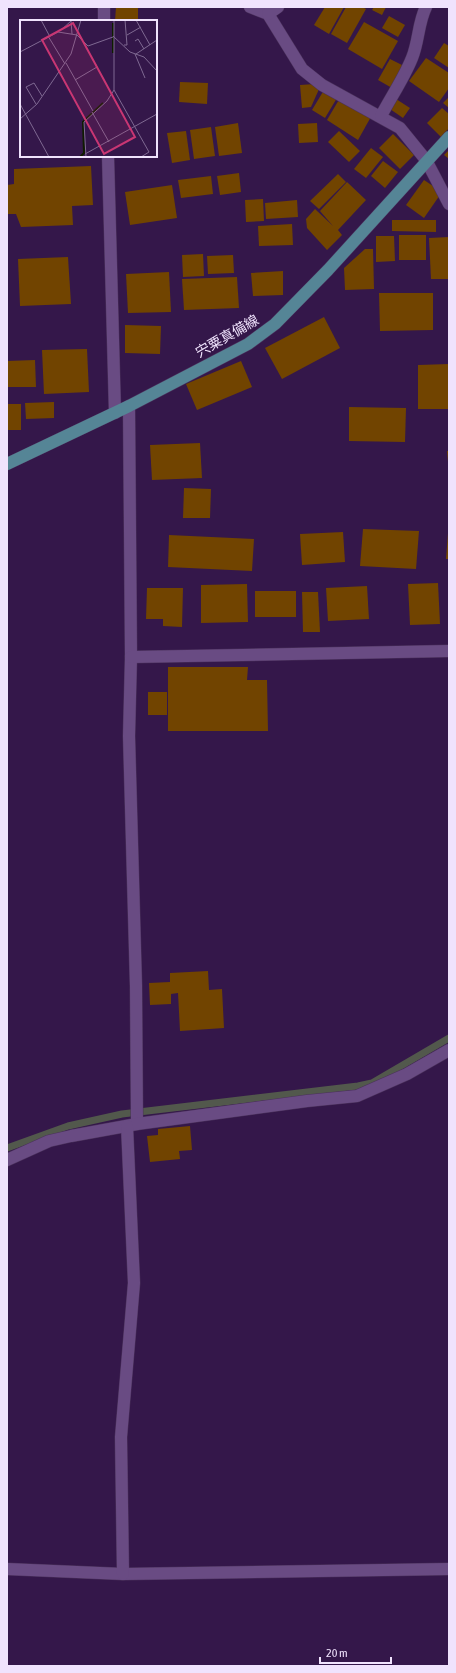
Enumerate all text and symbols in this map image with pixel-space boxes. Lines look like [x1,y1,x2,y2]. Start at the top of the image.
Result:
inset map [20,20,157,157]
street label: 宍粟真備線 [193,312,261,360]
scale bar [320,1639,391,1665]
text: 20 m [326,1646,348,1660]

